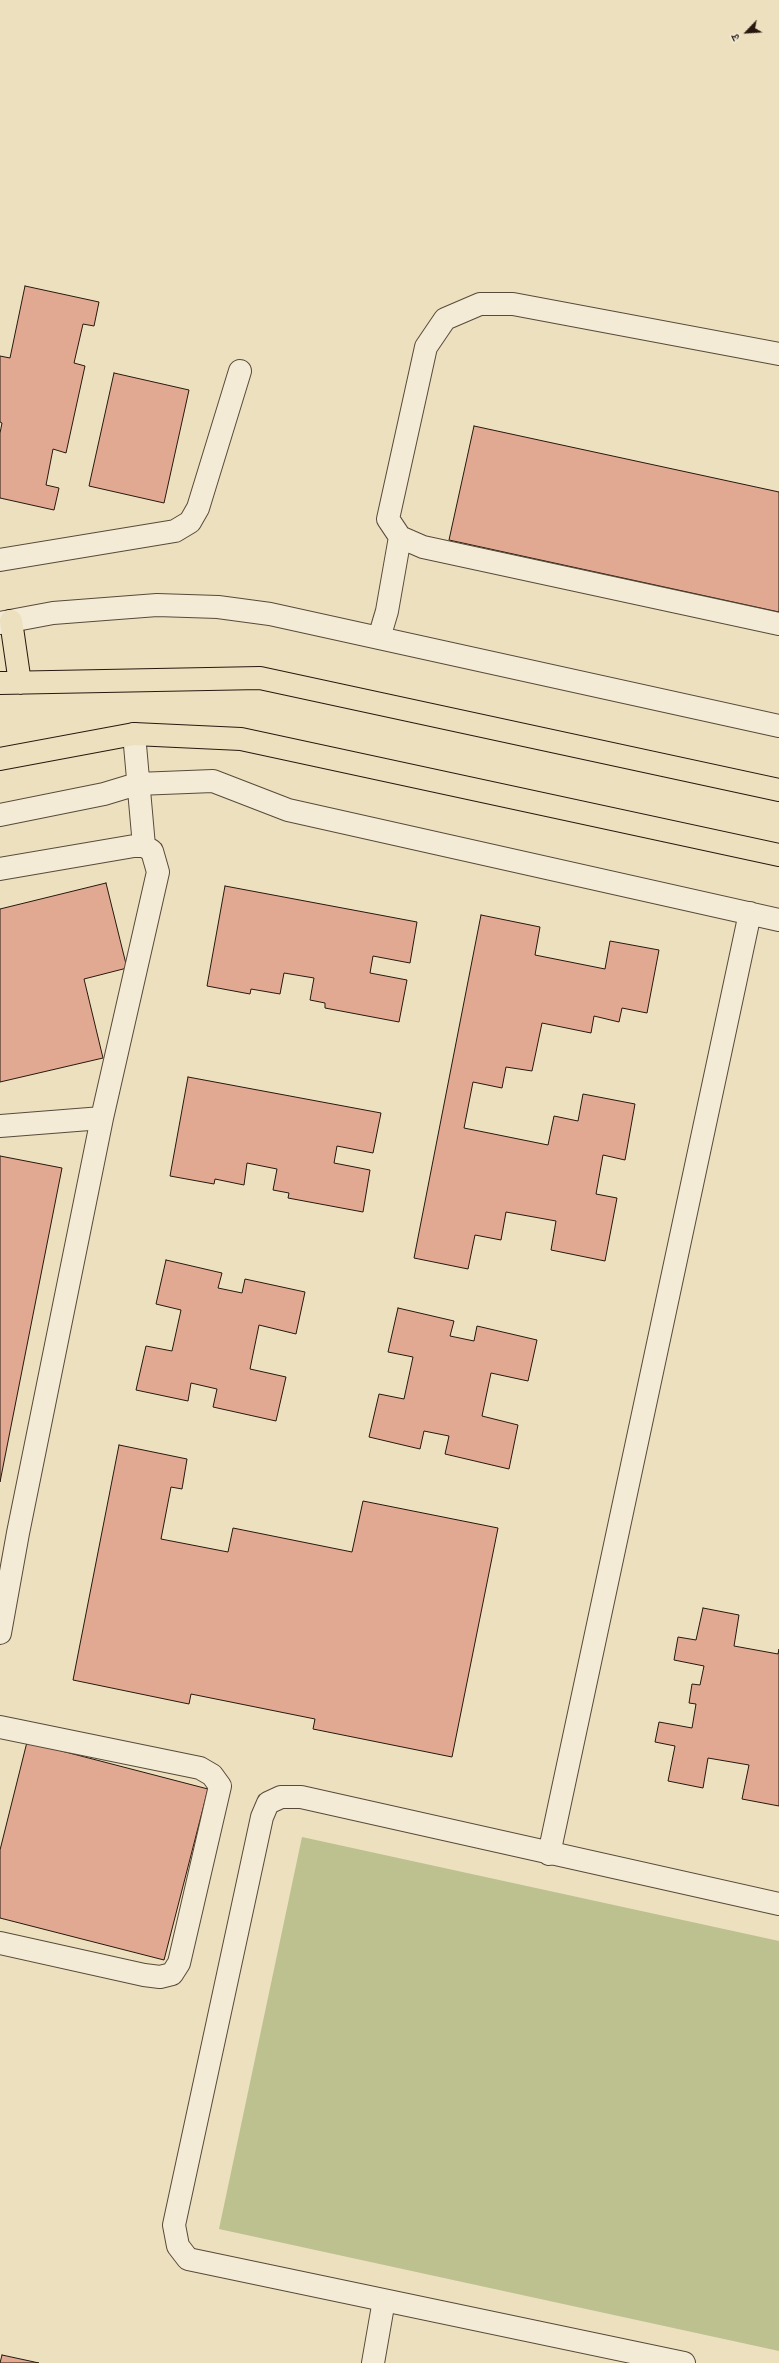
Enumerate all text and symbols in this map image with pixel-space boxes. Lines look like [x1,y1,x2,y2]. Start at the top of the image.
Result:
north arrow [727,12,767,52]
text: उ [728,31,745,43]

